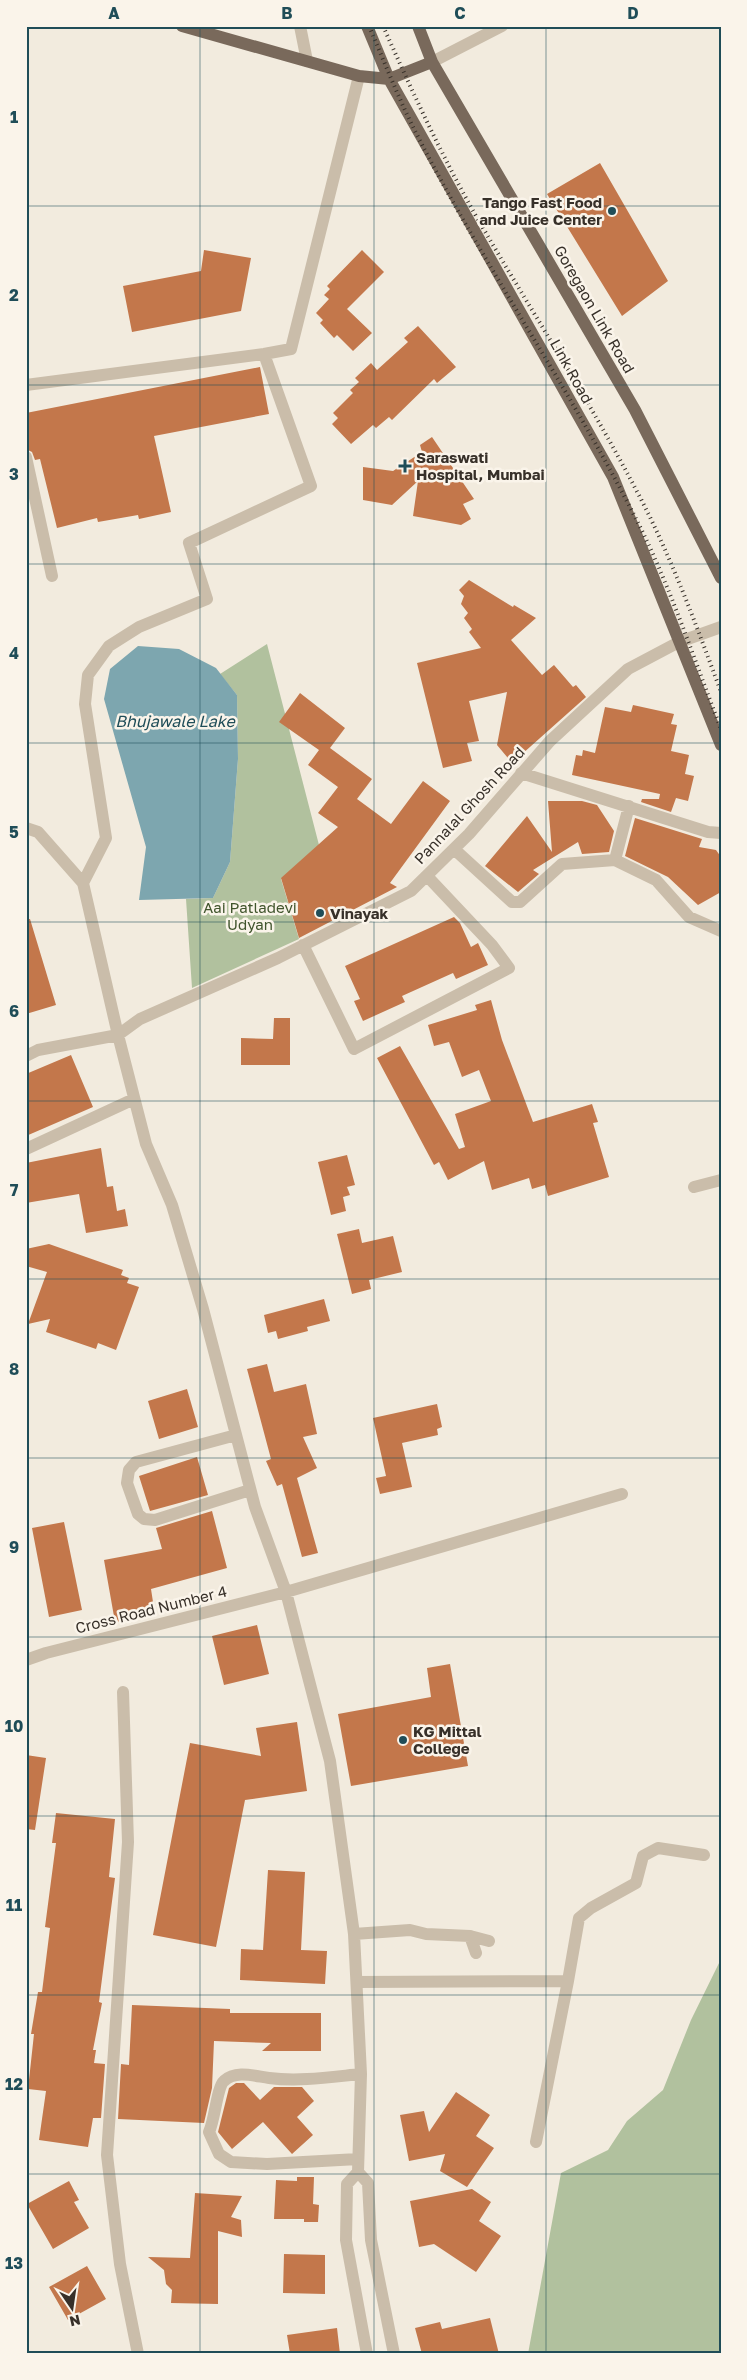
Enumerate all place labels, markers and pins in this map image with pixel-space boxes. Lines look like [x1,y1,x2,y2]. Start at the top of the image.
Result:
place label: Tango Fast Food and Juice Center [479,193,602,228]
marker: Tango Fast Food and Juice Center [606,205,618,217]
place label: Saraswati Hospital, Mumbai [416,448,545,483]
marker: Saraswati Hospital, Mumbai [398,459,412,473]
place label: Vinayak [330,904,388,922]
marker: Vinayak [314,907,326,919]
place label: KG Mittal College [413,1722,481,1757]
marker: KG Mittal College [397,1734,409,1746]

